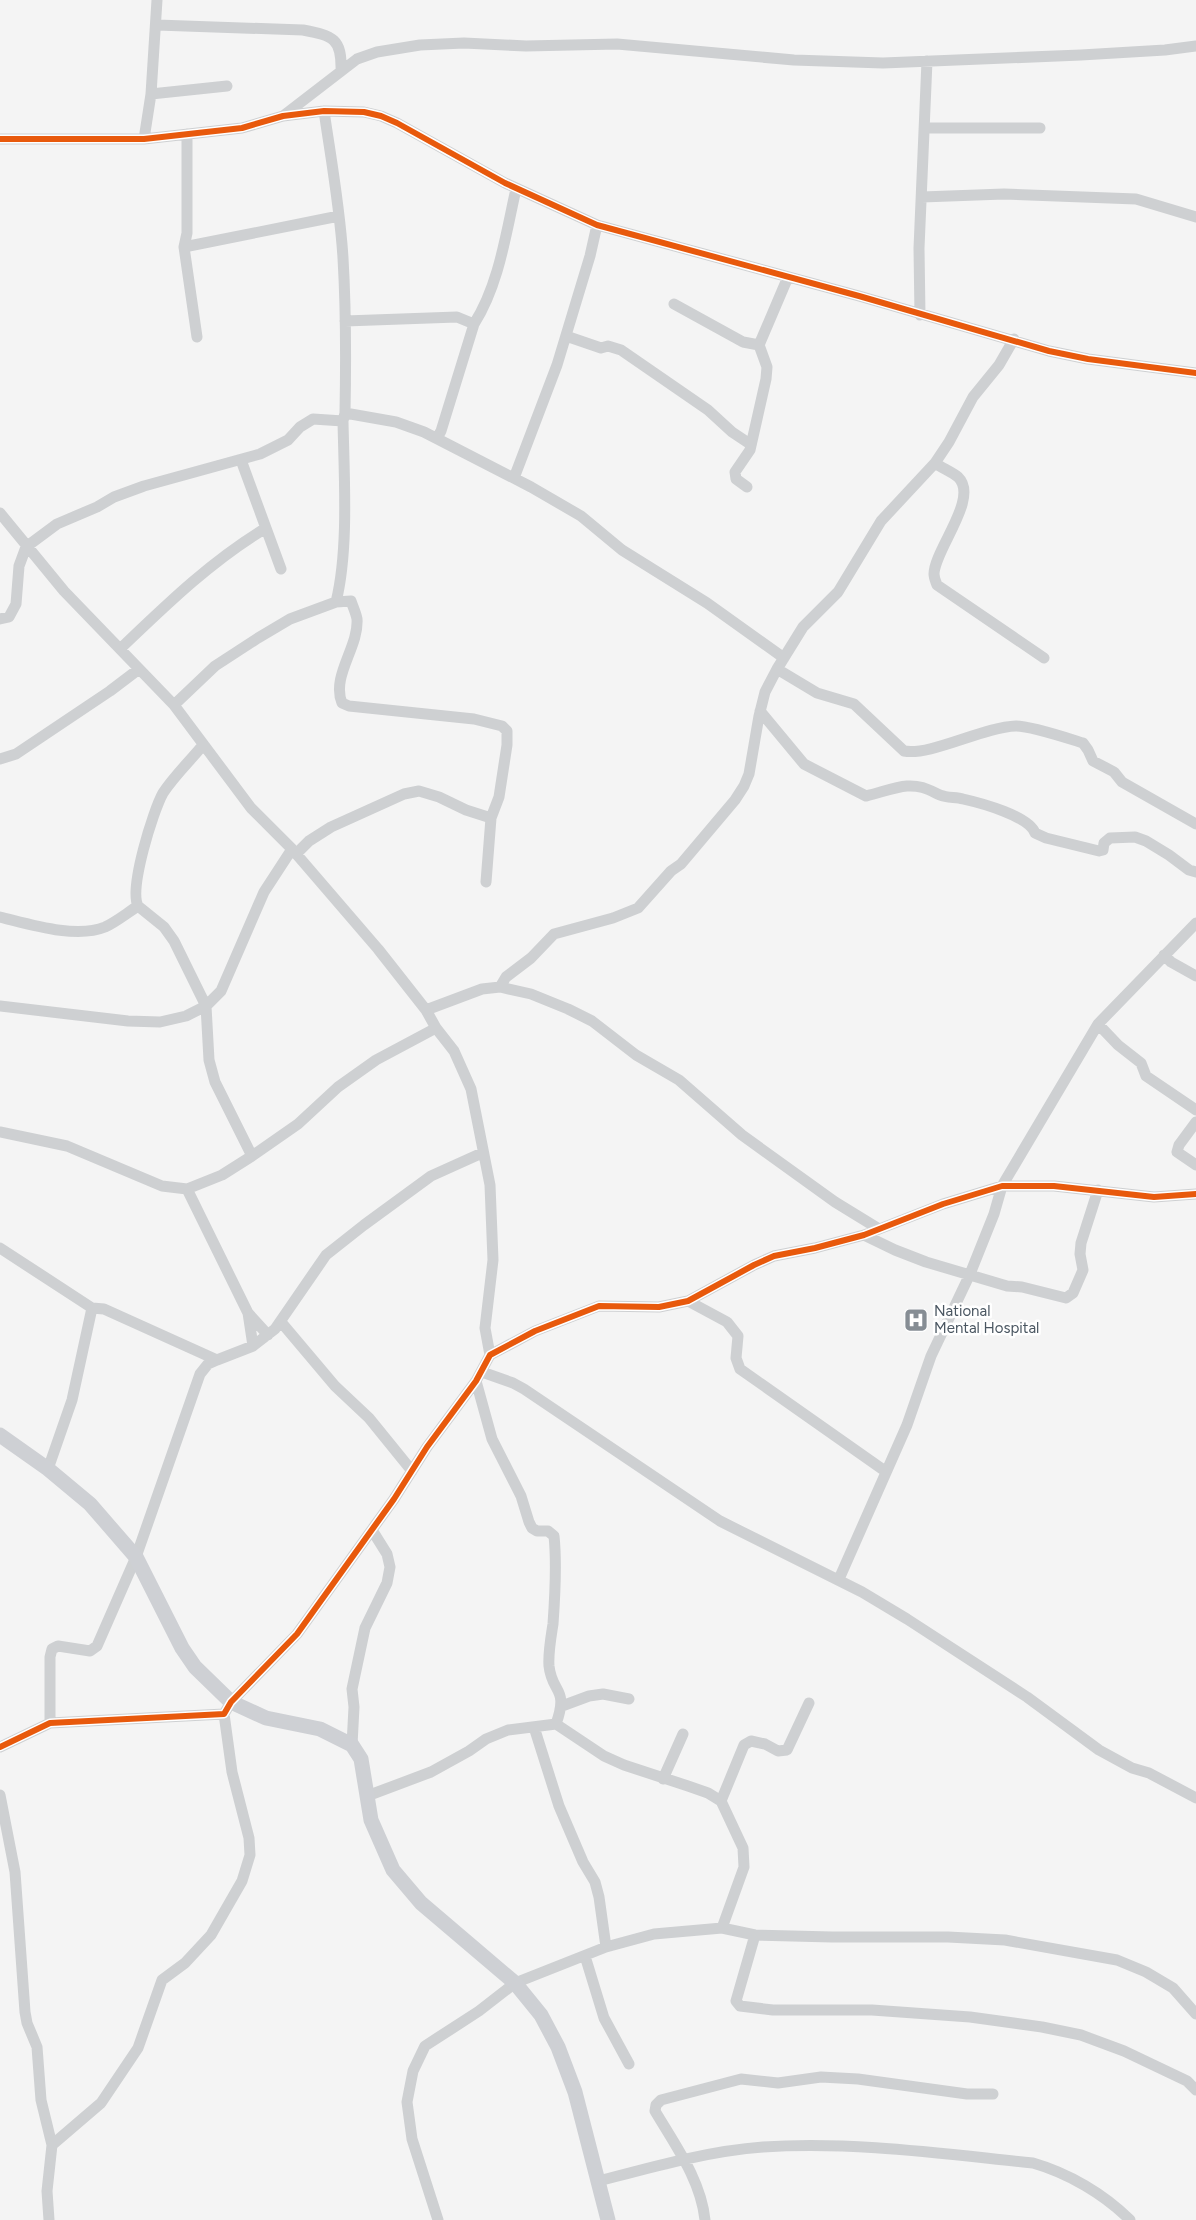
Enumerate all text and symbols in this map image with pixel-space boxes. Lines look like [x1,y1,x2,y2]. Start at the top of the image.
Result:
place label: National Mental Hospital [934,1302,1039,1337]
hospital icon: National Mental Hospital [903,1307,929,1333]

